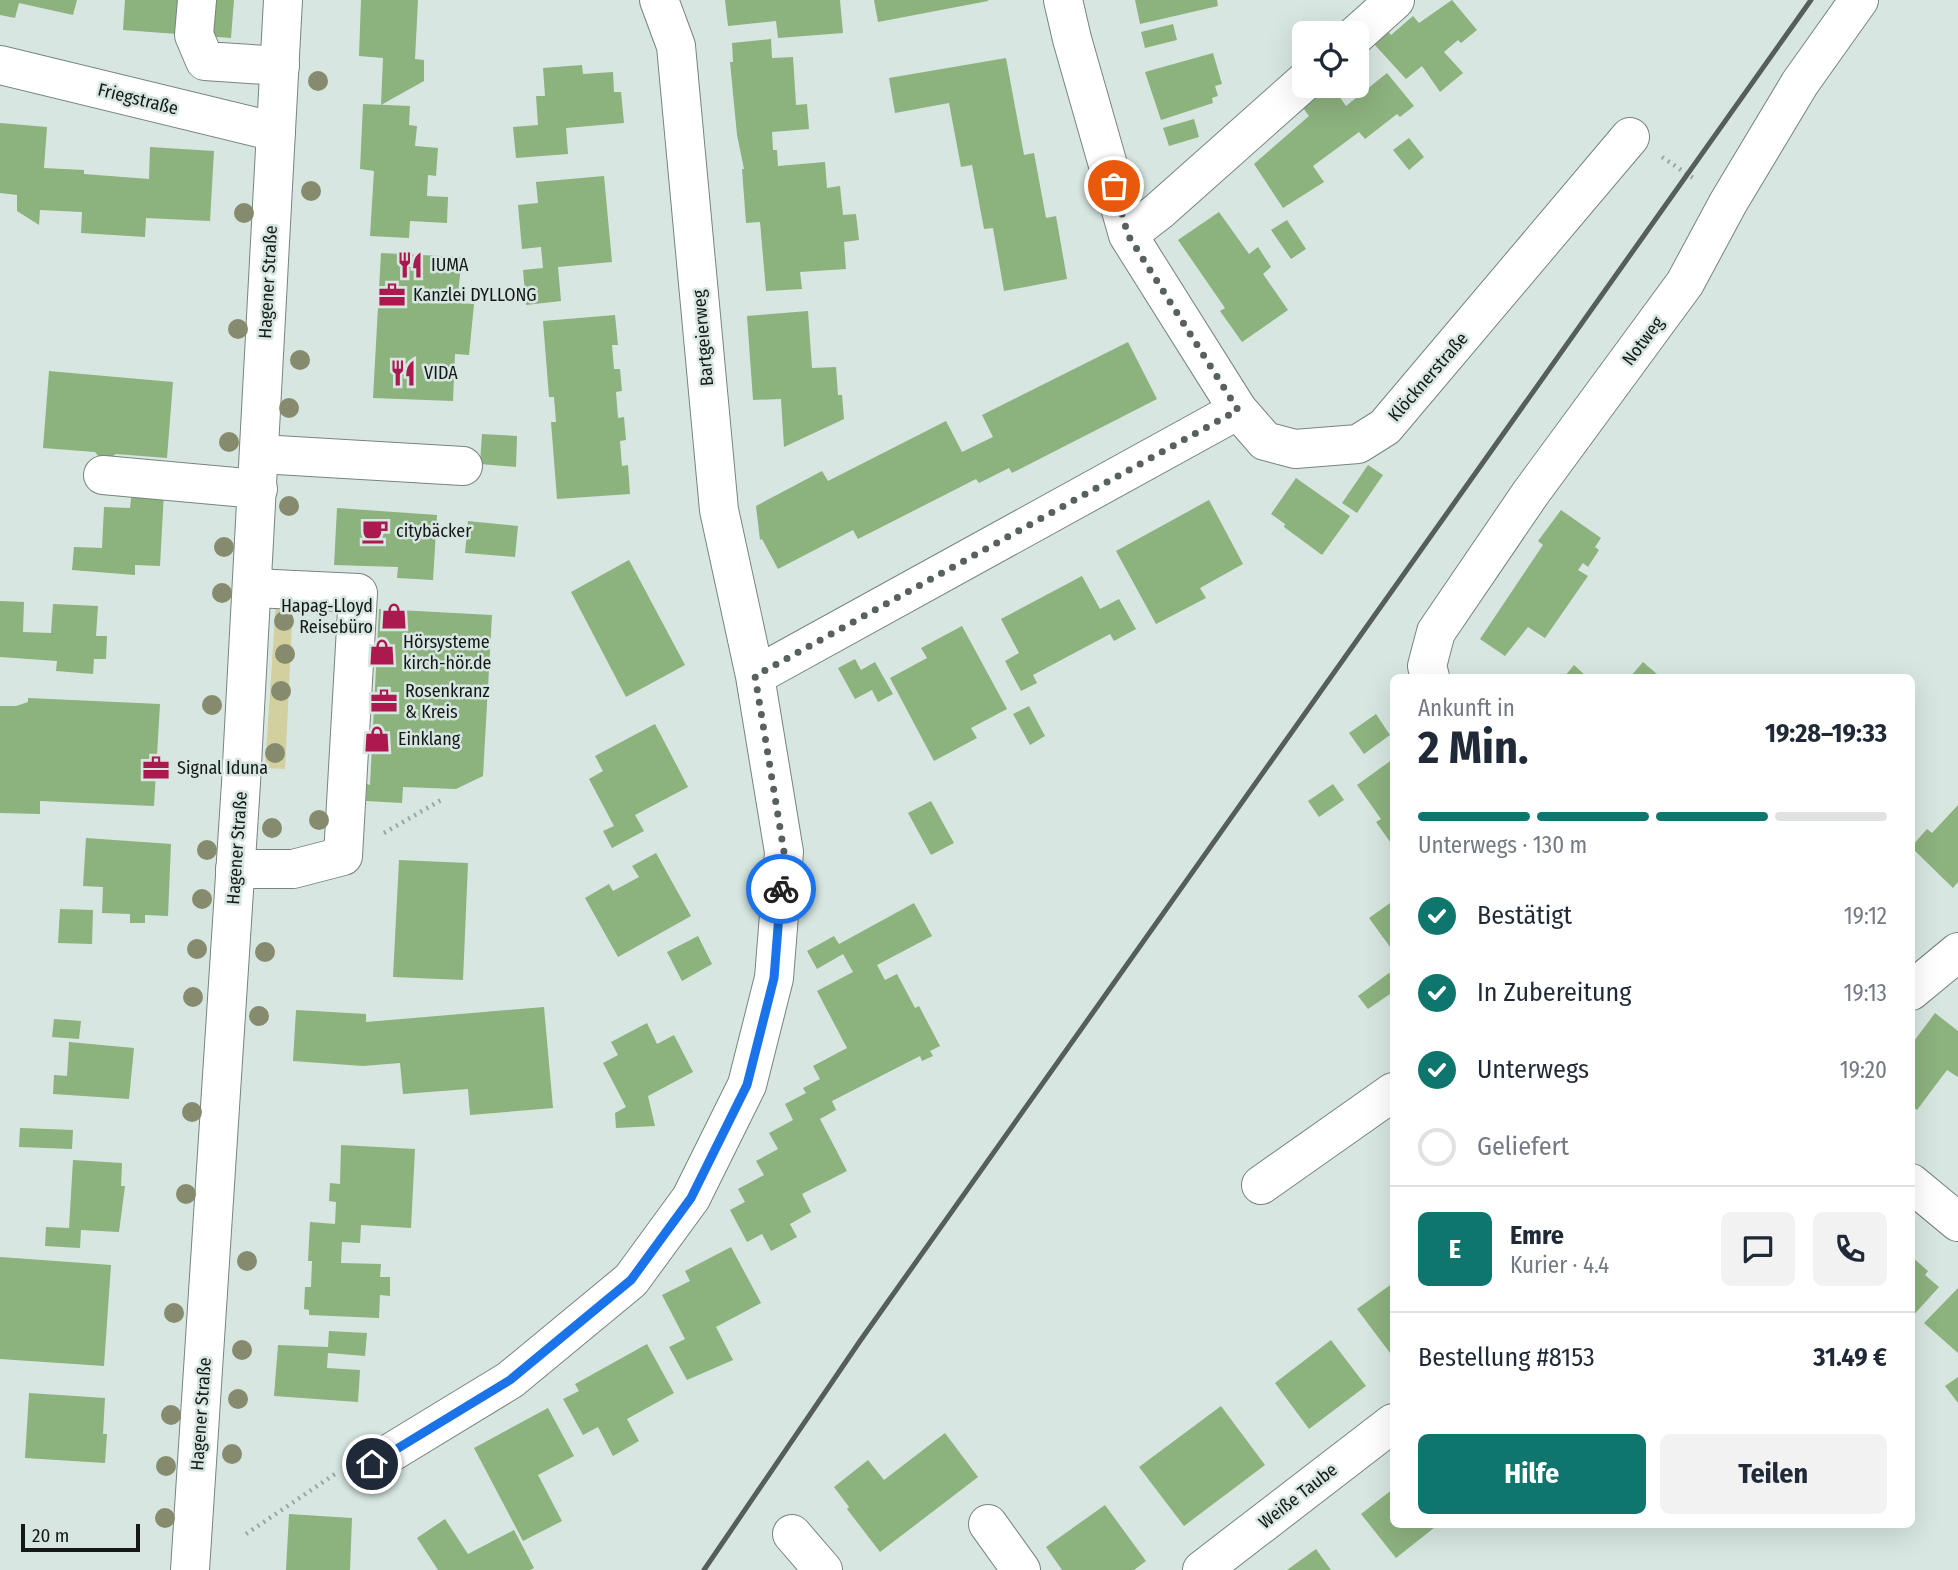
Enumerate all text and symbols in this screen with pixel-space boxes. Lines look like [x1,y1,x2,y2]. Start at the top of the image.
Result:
map controls [1292,21,1369,98]
button: locate [1292,21,1369,98]
street label: Friegstraße [96,78,181,120]
pin [1084,156,1144,216]
icon: bag [1095,167,1133,205]
street label: Hagener Straße [254,225,282,339]
restaurant icon: IUMA [395,250,425,280]
place label: IUMA [431,254,469,276]
office icon: Kanzlei DYLLONG [377,280,407,310]
place label: Kanzlei DYLLONG [413,284,537,306]
street label: Bartgeierweg [688,288,718,387]
street label: Notweg [1618,312,1669,370]
street label: Klöcknerstraße [1383,328,1473,426]
restaurant icon: VIDA [388,358,418,388]
place label: VIDA [424,362,458,384]
cafe icon: citybäcker [360,516,390,546]
place label: citybäcker [396,520,472,542]
place label: Hapag-Lloyd Reisebüro [281,595,373,638]
shop icon: Hapag-Lloyd Reisebüro [379,601,409,631]
place label: Hörsysteme kirch-hör.de [403,631,492,674]
shop icon: Hörsysteme kirch-hör.de [367,637,397,667]
place label: Rosenkranz & Kreis [405,680,490,723]
office icon: Rosenkranz & Kreis [369,686,399,716]
text: Ankunft in [1418,694,1515,722]
text: 19:28–19:33 [1765,718,1887,749]
text: 2 Min. [1418,720,1529,775]
shop icon: Einklang [362,724,392,754]
place label: Einklang [398,728,461,750]
office icon: Signal Iduna [141,753,171,783]
place label: Signal Iduna [177,757,268,779]
street label: Hagener Straße [222,791,252,905]
text: Unterwegs · 130 m [1418,831,1587,859]
courier [746,854,816,924]
icon: bike [762,870,800,908]
icon: check [1418,897,1456,935]
text: Bestätigt [1477,900,1572,931]
text: 19:12 [1844,902,1887,930]
icon: check [1418,974,1456,1012]
text: In Zubereitung [1477,977,1631,1008]
text: 19:13 [1844,979,1887,1007]
icon: check [1418,1051,1456,1089]
text: Unterwegs [1477,1054,1589,1085]
text: 19:20 [1840,1056,1887,1084]
text: Geliefert [1477,1131,1569,1162]
button: chat [1721,1212,1795,1286]
button: phone [1813,1212,1887,1286]
text: Emre [1510,1220,1564,1251]
text: E [1449,1234,1461,1265]
text: Kurier · 4.4 [1510,1251,1609,1279]
text: Bestellung #8153 [1418,1342,1595,1373]
text: 31.49 € [1813,1342,1887,1373]
street label: Hagener Straße [186,1357,216,1471]
pin [342,1434,402,1494]
button: Hilfe [1418,1434,1646,1514]
button: Teilen [1660,1434,1887,1514]
icon: home [353,1445,391,1483]
street label: Weiße Taube [1254,1458,1342,1533]
scale bar [21,1521,140,1553]
text: 20 m [32,1524,69,1547]

